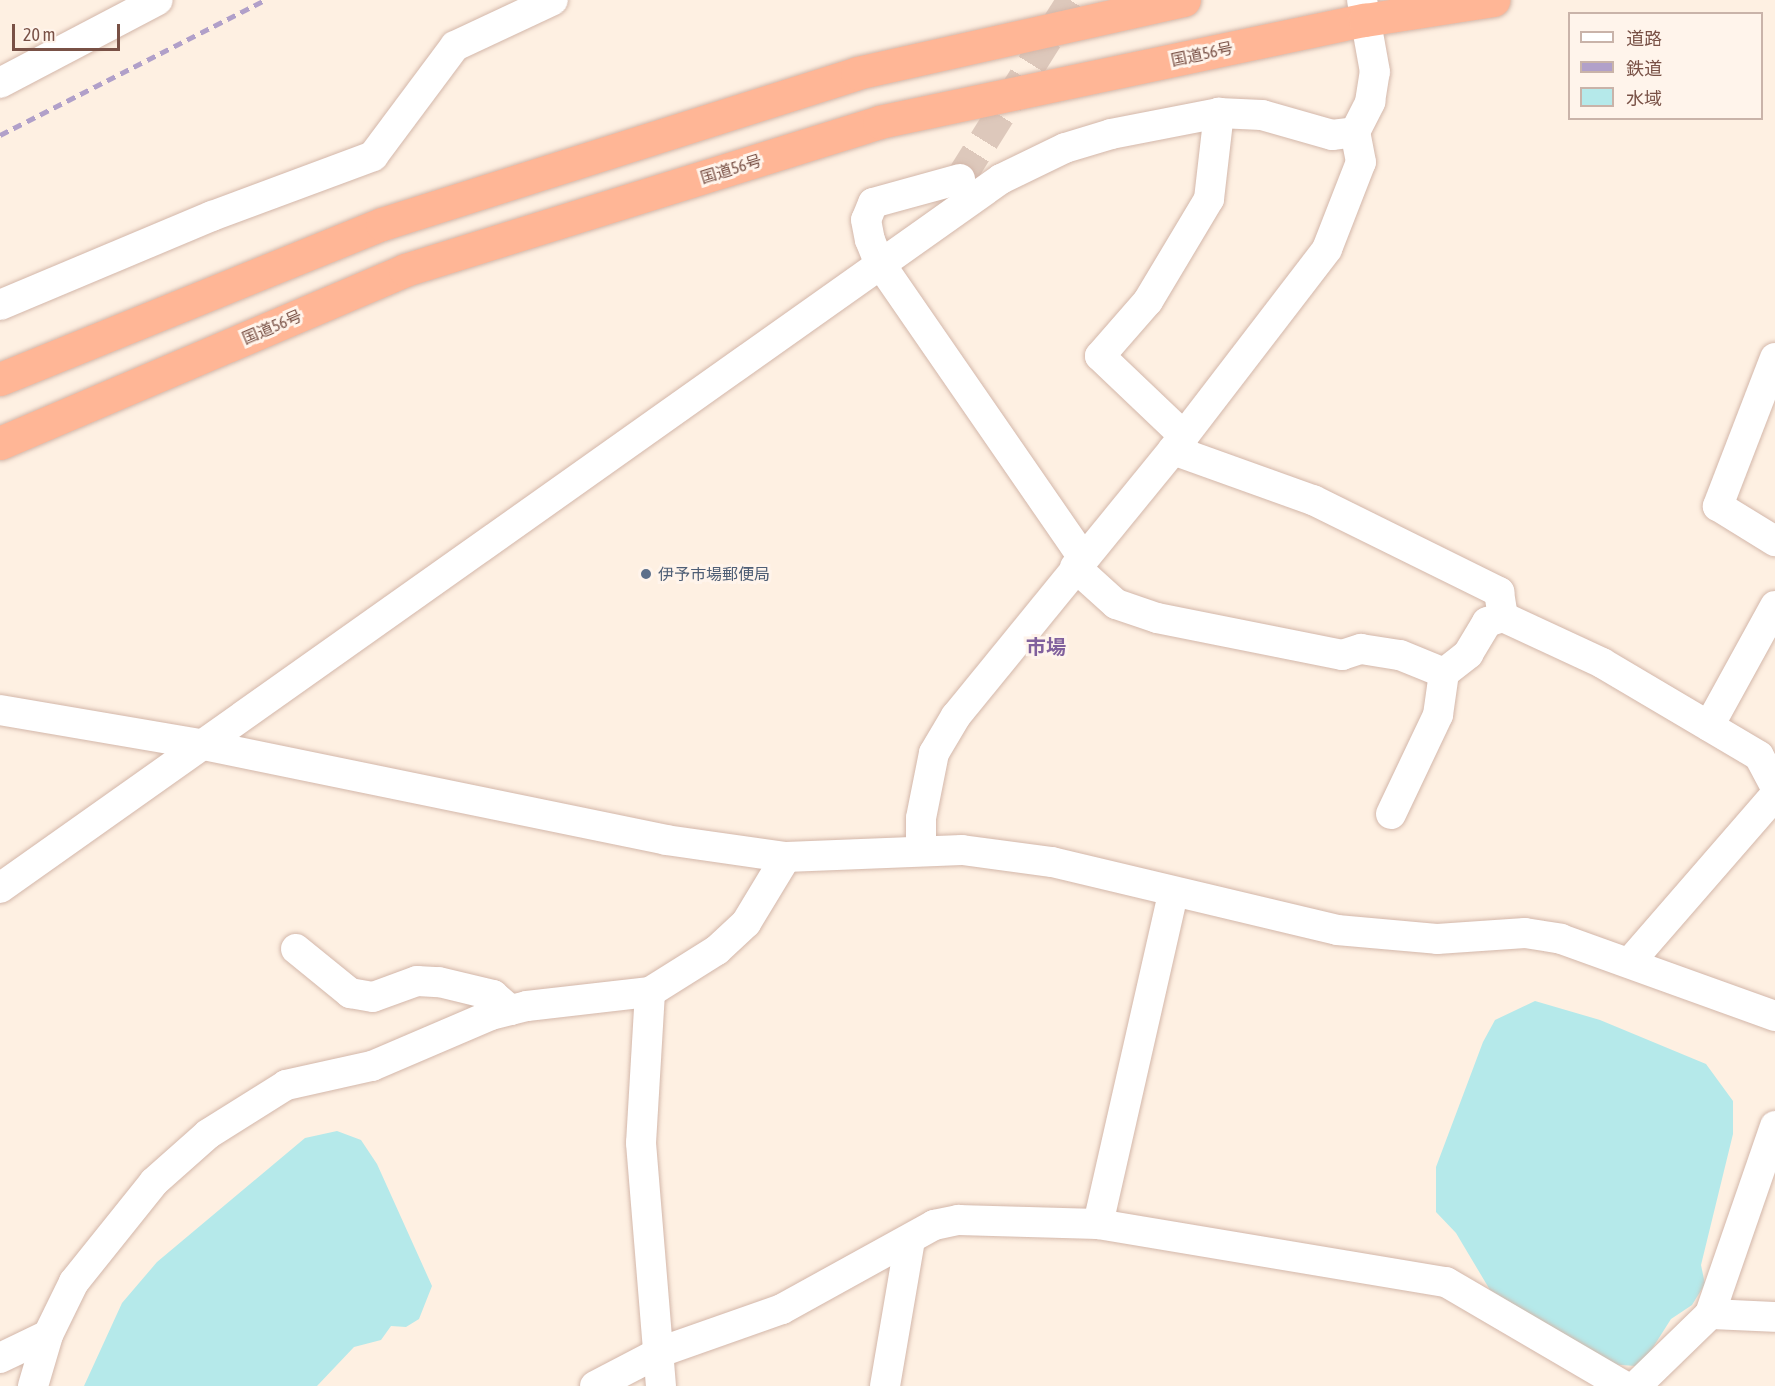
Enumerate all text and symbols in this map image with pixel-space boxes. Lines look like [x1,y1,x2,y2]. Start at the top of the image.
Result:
scale bar [15,12,123,50]
legend [1568,12,1763,120]
text: 20 m [23,24,55,45]
text: 道路 [1626,28,1662,49]
street label: 国道56号 [1169,38,1235,70]
text: 鉄道 [1626,58,1662,79]
text: 水域 [1626,88,1662,109]
street label: 国道56号 [698,151,764,187]
street label: 国道56号 [239,306,305,348]
place label: 伊予市場郵便局 [658,564,770,584]
marker: 伊予市場郵便局 [639,567,653,581]
district label: 市場 [1026,634,1066,658]

